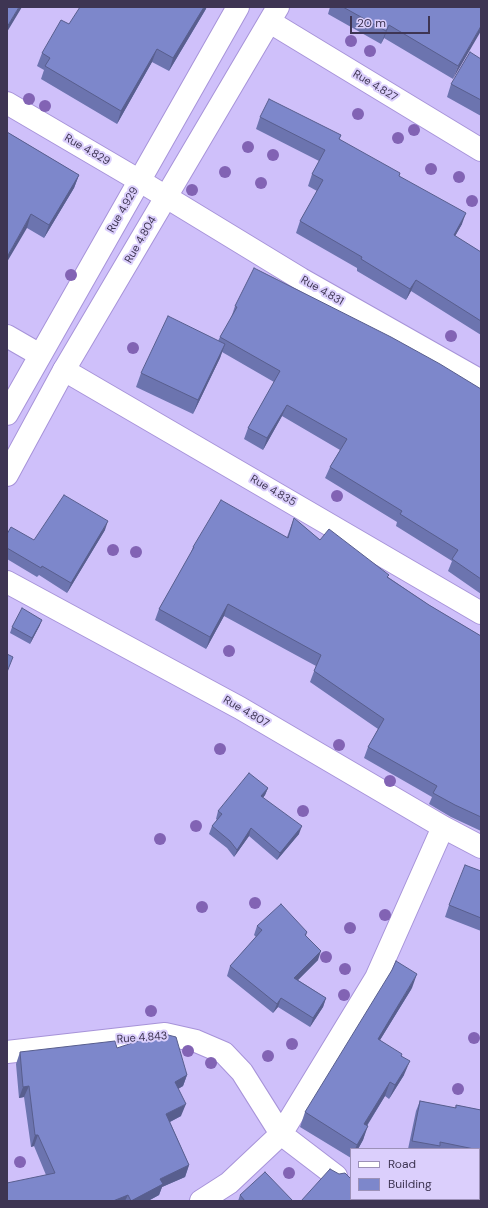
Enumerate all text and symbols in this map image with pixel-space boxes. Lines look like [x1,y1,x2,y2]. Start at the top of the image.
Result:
scale bar [352,8,432,34]
text: 20 m [357,15,386,31]
street label: Rue 4.827 [350,68,400,104]
street label: Rue 4.829 [62,132,112,168]
street label: Rue 4.929 [105,185,141,235]
street label: Rue 4.804 [122,214,160,266]
street label: Rue 4.831 [298,273,346,309]
street label: Rue 4.835 [248,473,298,509]
street label: Rue 4.807 [221,694,271,730]
street label: Rue 4.843 [116,1030,168,1046]
legend [350,1148,480,1200]
text: Road [388,1156,416,1172]
text: Building [388,1176,432,1192]

